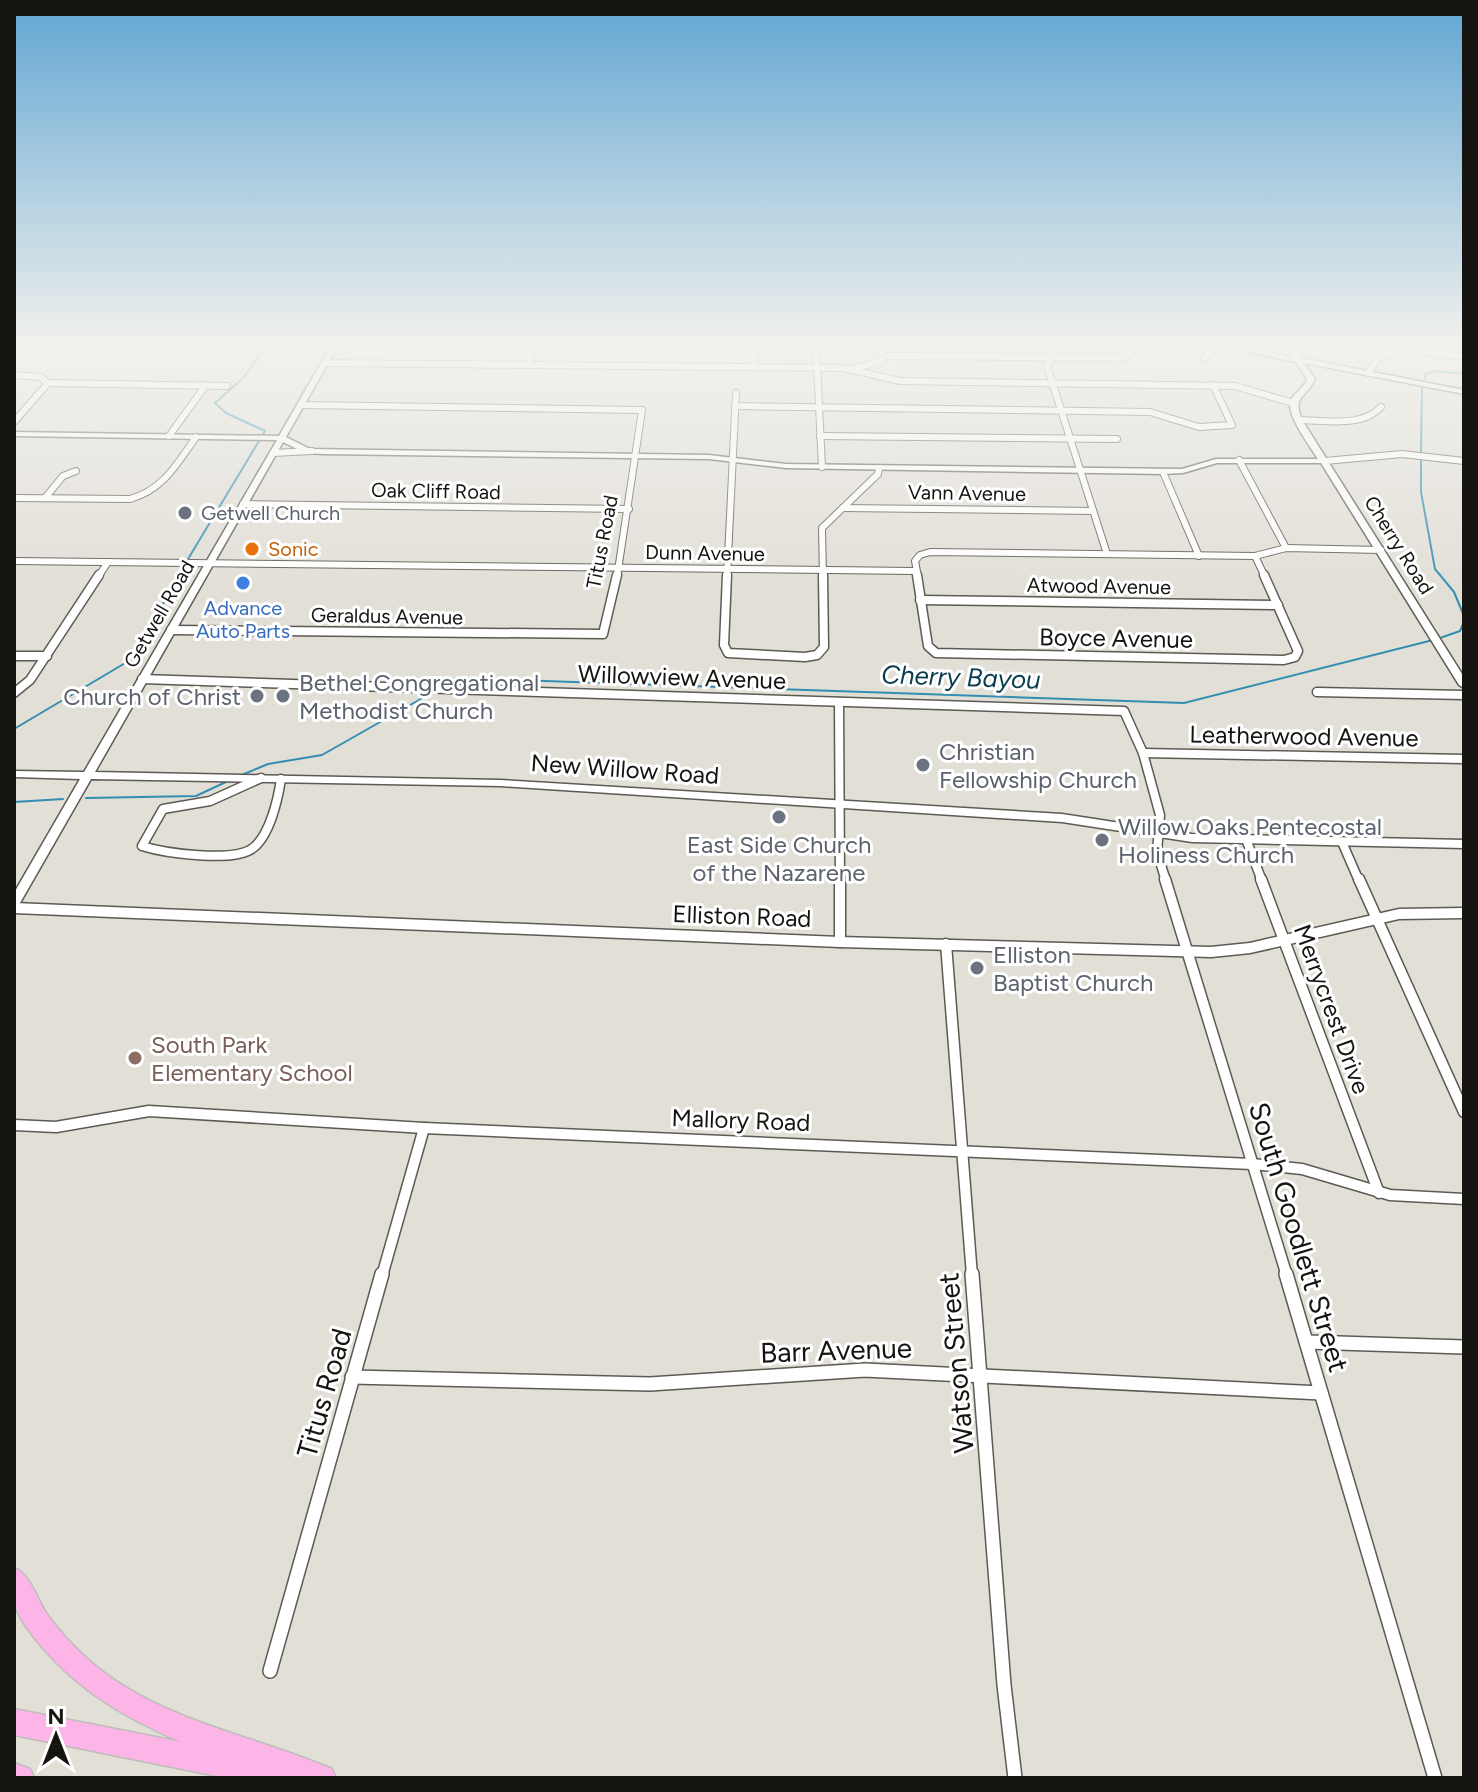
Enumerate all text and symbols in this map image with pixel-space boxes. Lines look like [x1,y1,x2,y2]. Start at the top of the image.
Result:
street label: Oak Cliff Road [371,478,501,504]
street label: Vann Avenue [908,480,1026,506]
street label: Cherry Road [1359,491,1439,599]
street label: Titus Road [581,493,623,591]
place label: Getwell Church [201,501,340,525]
marker: Getwell Church [176,504,194,522]
place label: Sonic [268,537,319,561]
marker: Sonic [243,540,261,558]
street label: Dunn Avenue [645,540,765,566]
street label: Getwell Road [119,556,199,672]
street label: Atwood Avenue [1027,573,1171,599]
marker: Advance Auto Parts [234,574,252,592]
place label: Advance Auto Parts [196,596,290,643]
street label: Geraldus Avenue [311,603,463,629]
street label: Boyce Avenue [1039,622,1193,654]
water label: Cherry Bayou [881,658,1041,696]
street label: Willowview Avenue [577,659,787,695]
place label: Bethel Congregational Methodist Church [299,668,539,725]
place label: Church of Christ [63,682,241,711]
marker: Church of Christ [248,687,266,705]
marker: Bethel Congregational Methodist Church [274,687,292,705]
street label: Leatherwood Avenue [1189,720,1419,752]
place label: Christian Fellowship Church [939,737,1137,794]
street label: New Willow Road [530,748,720,790]
marker: Christian Fellowship Church [914,756,932,774]
marker: East Side Church of the Nazarene [770,808,788,826]
place label: Willow Oaks Pentecostal Holiness Church [1118,812,1382,869]
place label: East Side Church of the Nazarene [687,830,871,887]
marker: Willow Oaks Pentecostal Holiness Church [1093,831,1111,849]
street label: Elliston Road [672,899,812,933]
street label: Merrycrest Drive [1288,920,1376,1098]
place label: Elliston Baptist Church [993,940,1154,997]
marker: Elliston Baptist Church [968,959,986,977]
place label: South Park Elementary School [151,1030,353,1087]
marker: South Park Elementary School [126,1049,144,1067]
street label: South Goodlett Street [1242,1098,1356,1376]
street label: Mallory Road [671,1103,811,1137]
street label: Watson Street [931,1271,981,1455]
street label: Titus Road [289,1325,359,1461]
street label: Barr Avenue [759,1330,913,1370]
north arrow [16,1696,96,1776]
text: N [47,1703,65,1730]

